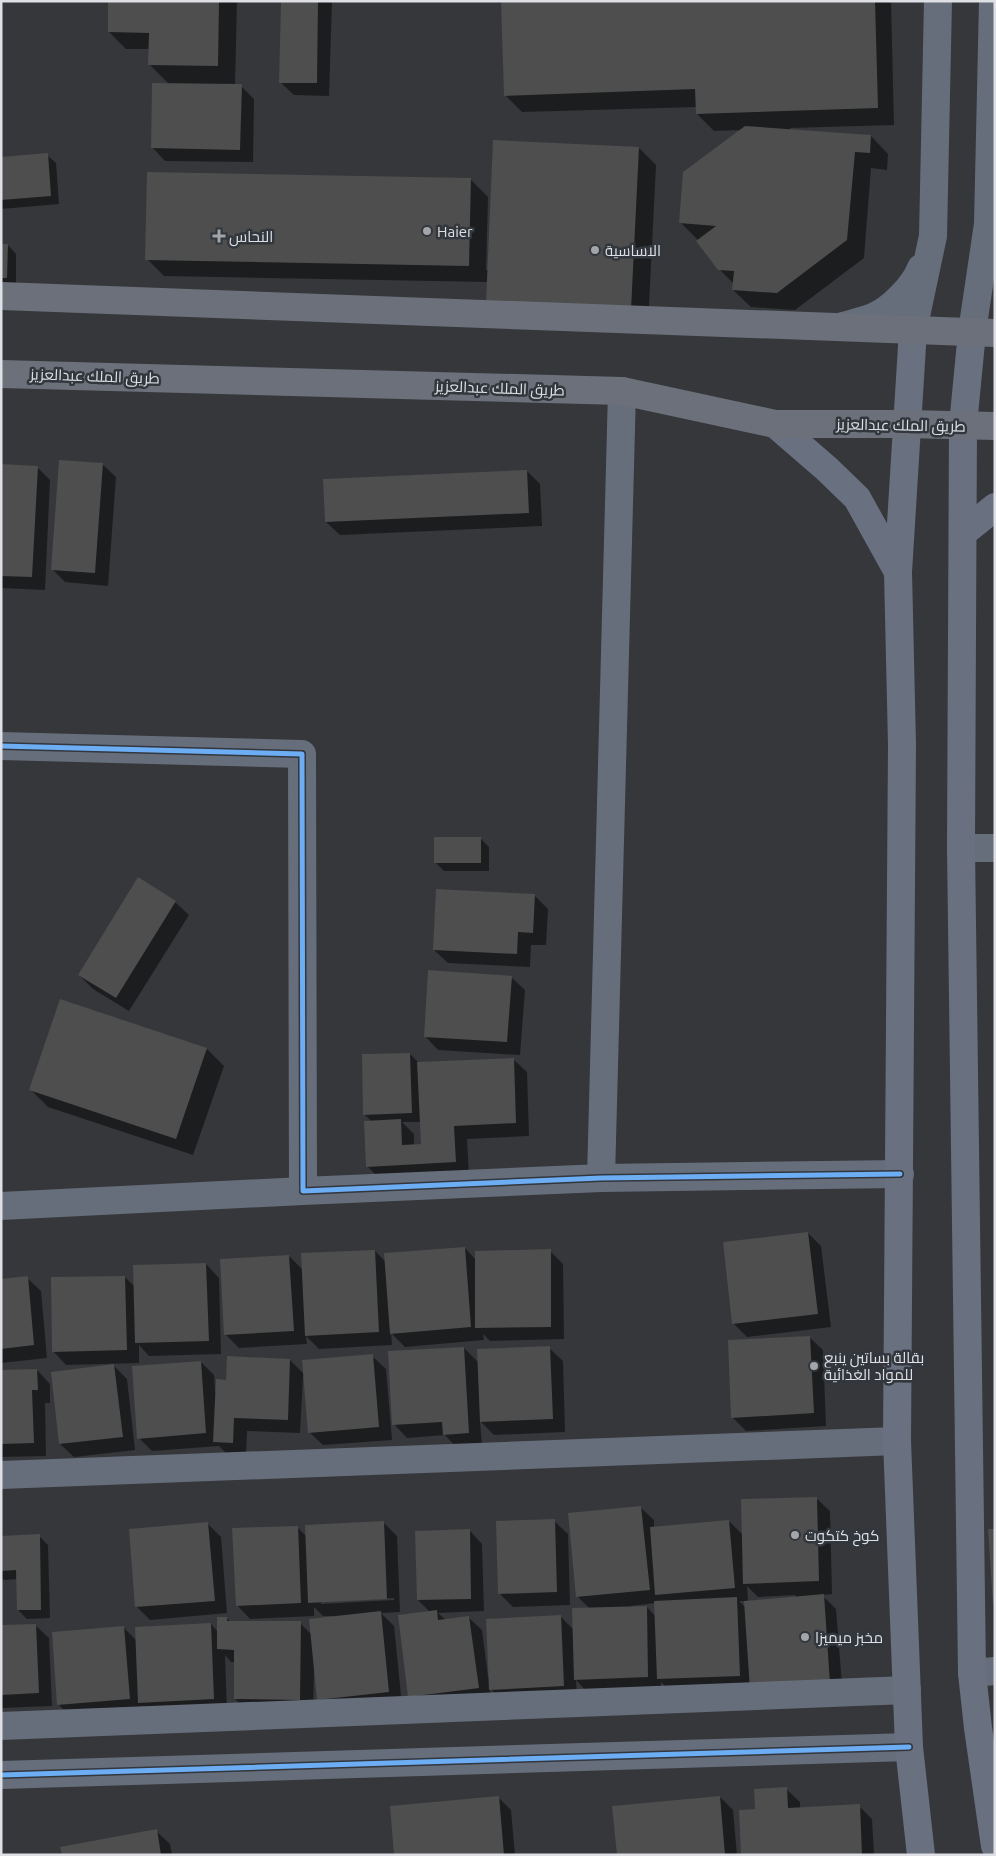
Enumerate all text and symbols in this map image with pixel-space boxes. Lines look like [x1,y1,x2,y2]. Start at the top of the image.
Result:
place label: Haier [437,223,473,240]
marker: Haier [421,225,433,237]
place label: النحاس [229,228,273,247]
marker: النحاس [213,230,225,242]
place label: الاساسية [605,242,661,259]
marker: الاساسية [589,244,601,256]
street label: طريق الملك عبدالعزيز [29,365,160,389]
street label: طريق الملك عبدالعزيز [434,377,565,401]
street label: طريق الملك عبدالعزيز [835,415,966,437]
place label: بقالة بساتين ينبع للمواد الغذائية [824,1349,924,1384]
marker: بقالة بساتين ينبع للمواد الغذائية [808,1360,820,1372]
place label: كوخ كتكوت [805,1527,879,1547]
marker: كوخ كتكوت [789,1529,801,1541]
place label: مخبز ميميزا [815,1629,883,1647]
marker: مخبز ميميزا [799,1631,811,1643]

